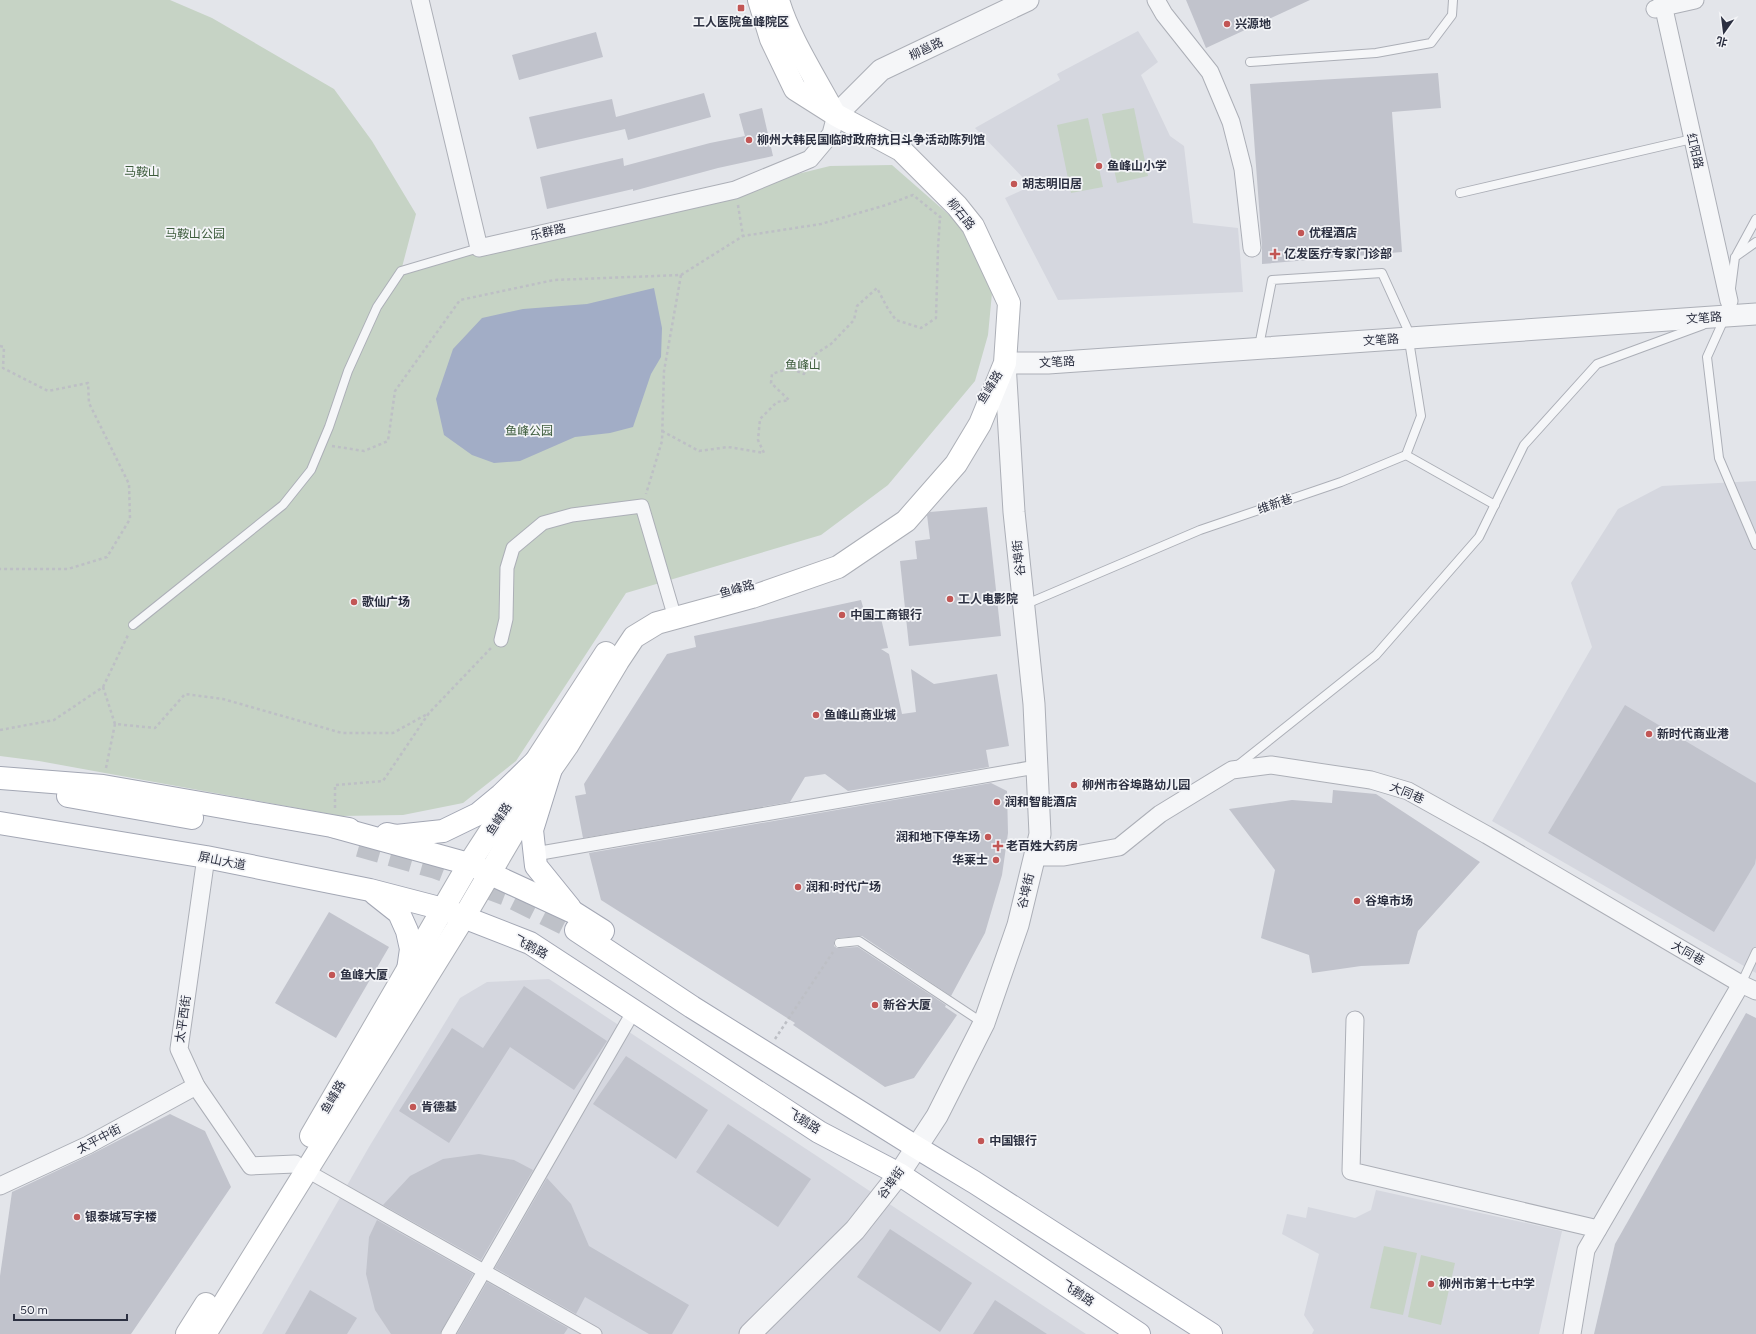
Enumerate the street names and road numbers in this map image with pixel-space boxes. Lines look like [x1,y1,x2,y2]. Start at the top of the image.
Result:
street label: 柳邕路 [907,35,945,63]
street label: 红阳路 [1684,132,1706,170]
street label: 柳石路 [944,196,978,232]
street label: 乐群路 [529,221,567,243]
street label: 文笔路 [1686,310,1722,326]
street label: 文笔路 [1363,332,1399,348]
street label: 文笔路 [1039,354,1075,370]
street label: 鱼峰路 [975,368,1005,406]
street label: 维新巷 [1256,492,1294,516]
street label: 谷埠街 [1010,539,1028,577]
street label: 鱼峰路 [718,577,756,601]
street label: 大同巷 [1388,780,1426,806]
street label: 鱼峰路 [483,800,515,838]
street label: 屏山大道 [197,850,247,872]
street label: 谷埠街 [1015,872,1037,910]
street label: 飞鹅路 [512,932,550,962]
street label: 大同巷 [1669,938,1707,968]
street label: 太平西街 [173,994,193,1044]
street label: 鱼峰路 [318,1078,348,1116]
street label: 飞鹅路 [785,1106,823,1136]
street label: 太平中街 [75,1122,123,1156]
street label: 谷埠街 [875,1164,907,1202]
street label: 飞鹅路 [1059,1277,1097,1309]

